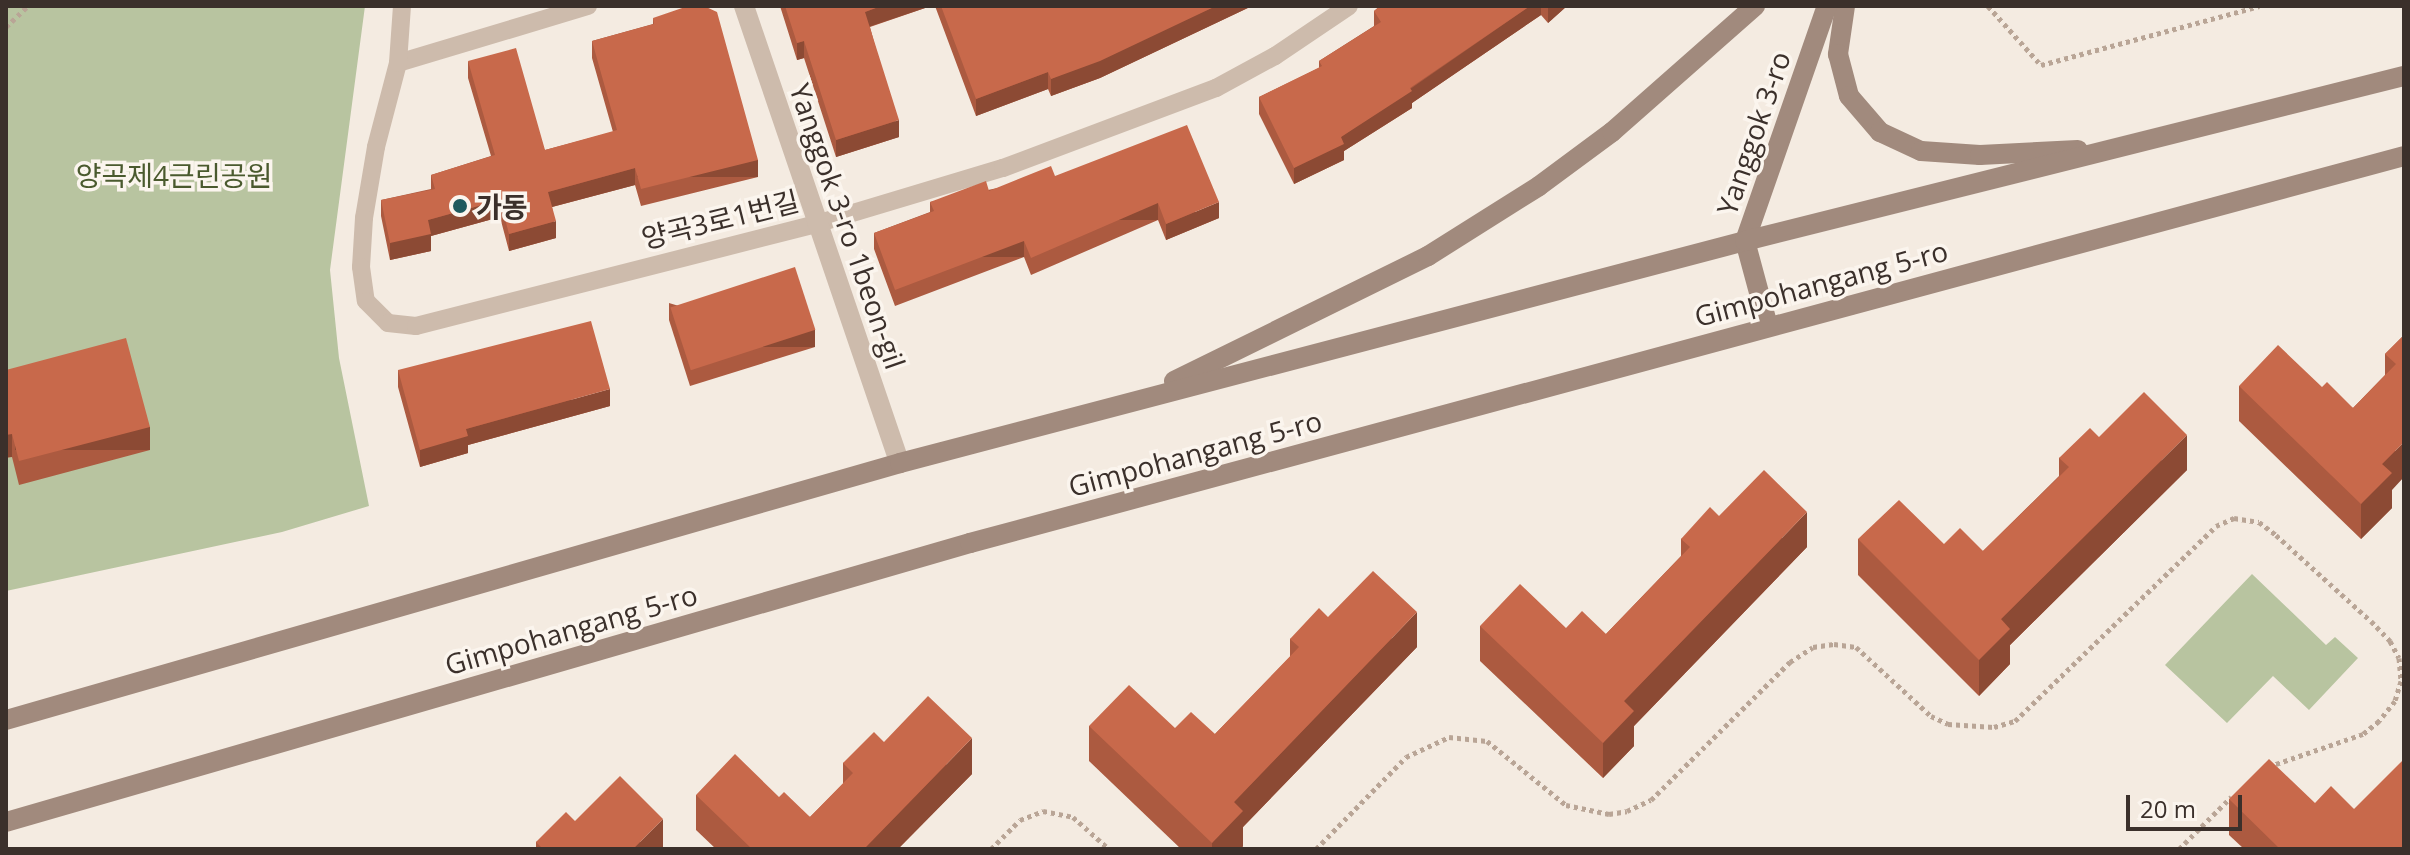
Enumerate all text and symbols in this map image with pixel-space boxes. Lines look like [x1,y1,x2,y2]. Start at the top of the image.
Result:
street label: Yanggok 3-ro [1709,47,1797,219]
street label: Yanggok 3-ro 1beon-gil [783,79,913,373]
park label: 양곡제4근린공원 [76,158,272,192]
street label: 양곡3로1번길 [638,183,802,255]
place label: 가동 [476,189,528,223]
marker: 가동 [451,197,469,215]
street label: Gimpohangang 5-ro [1691,233,1951,333]
street label: Gimpohangang 5-ro [1065,403,1325,503]
street label: Gimpohangang 5-ro [441,577,701,681]
scale bar [2130,779,2246,829]
text: 20 m [2140,792,2196,825]

